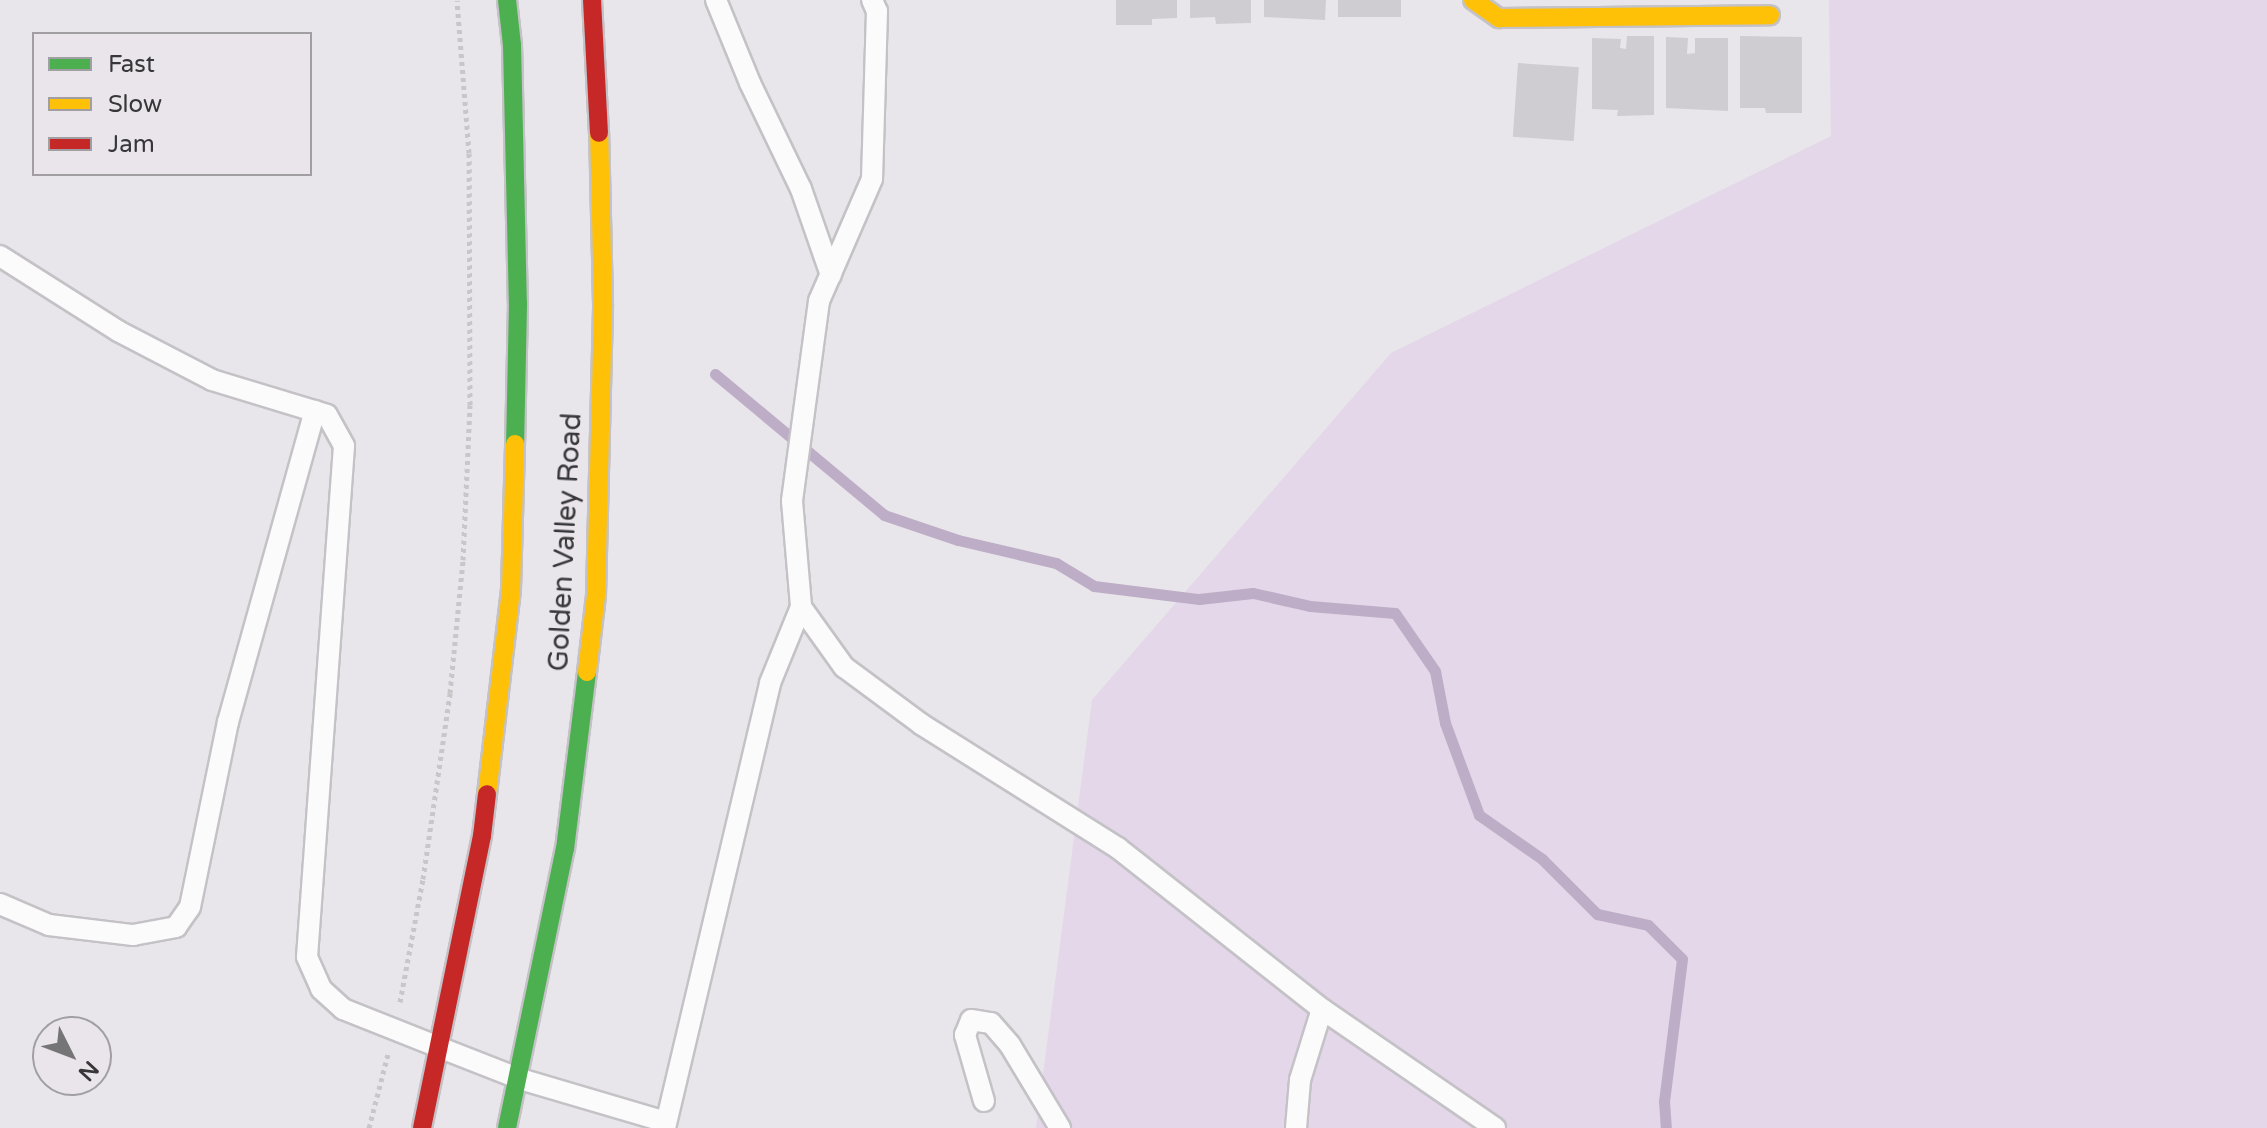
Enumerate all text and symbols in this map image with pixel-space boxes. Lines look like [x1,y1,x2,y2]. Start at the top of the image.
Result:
legend [32,32,312,176]
text: Fast [108,50,155,79]
text: Slow [108,90,162,119]
text: Jam [108,130,155,159]
street label: Golden Valley Road [541,412,589,672]
north arrow [32,1016,112,1096]
text: N [73,1055,104,1086]

